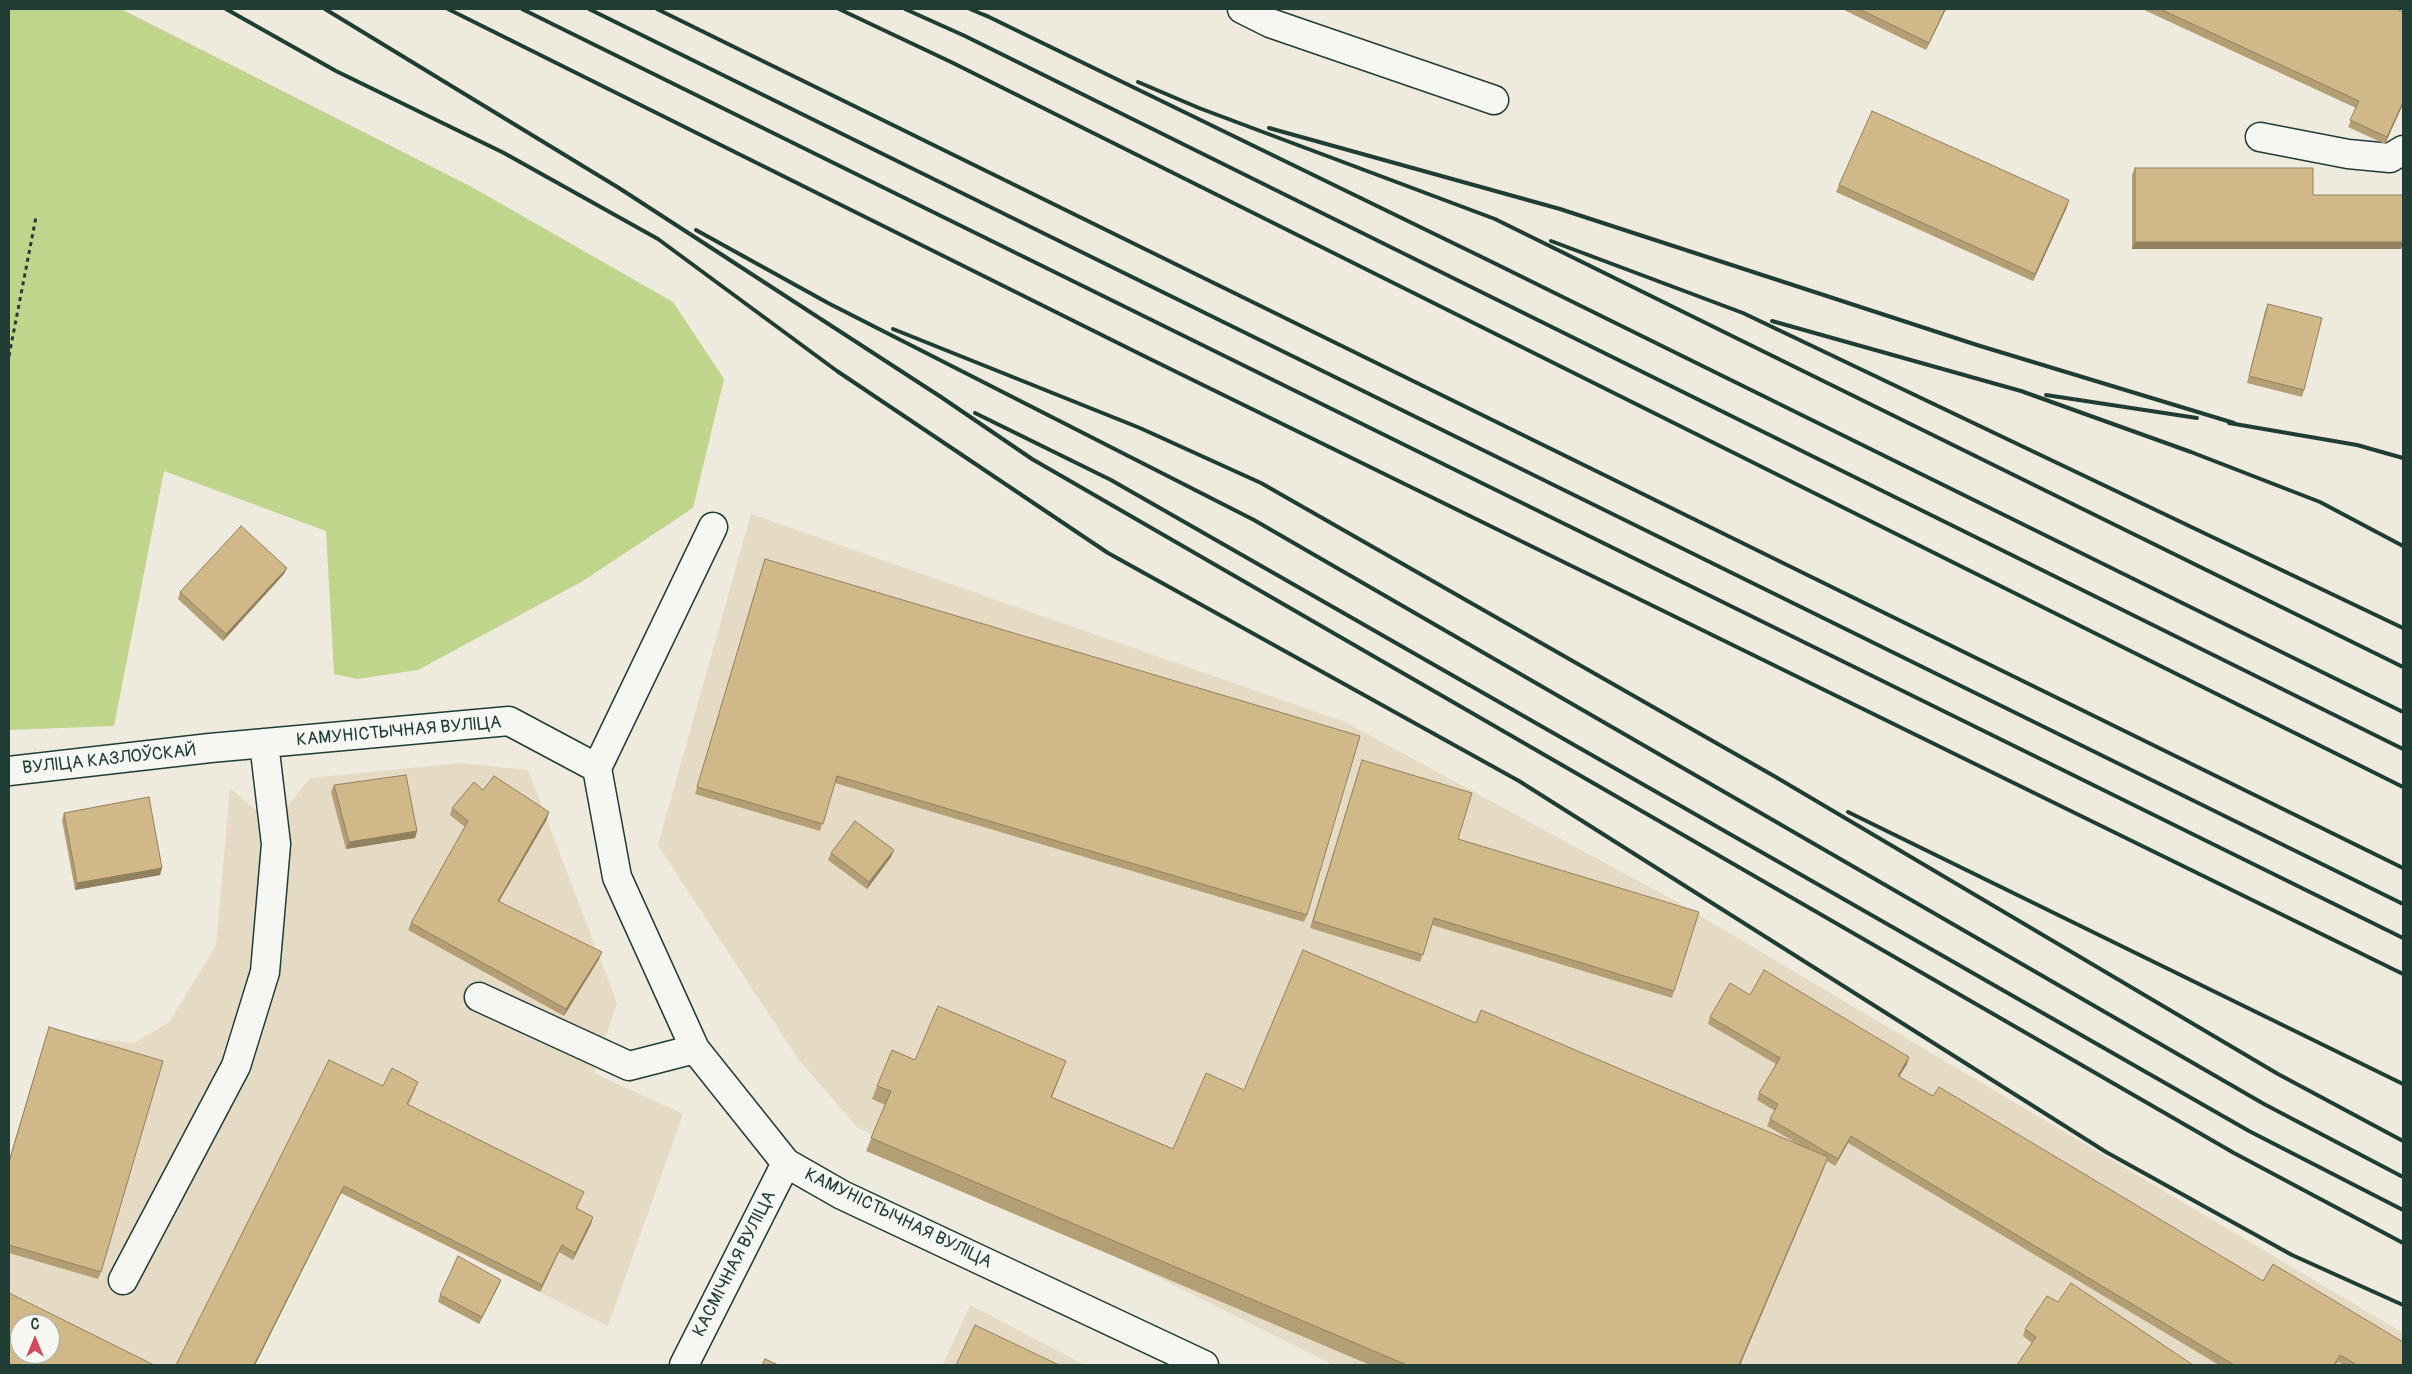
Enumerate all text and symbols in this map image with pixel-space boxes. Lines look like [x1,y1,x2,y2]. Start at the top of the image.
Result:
street label: КАМУНІСТЫЧНАЯ ВУЛІЦА [296,712,502,752]
street label: ВУЛІЦА КАЗЛОЎСКАЙ [21,740,197,780]
street label: КАМУНІСТЫЧНАЯ ВУЛІЦА [801,1164,995,1274]
street label: КАСМІЧНАЯ ВУЛІЦА [689,1188,781,1340]
north arrow [10,1314,60,1364]
text: С [31,1316,39,1333]

